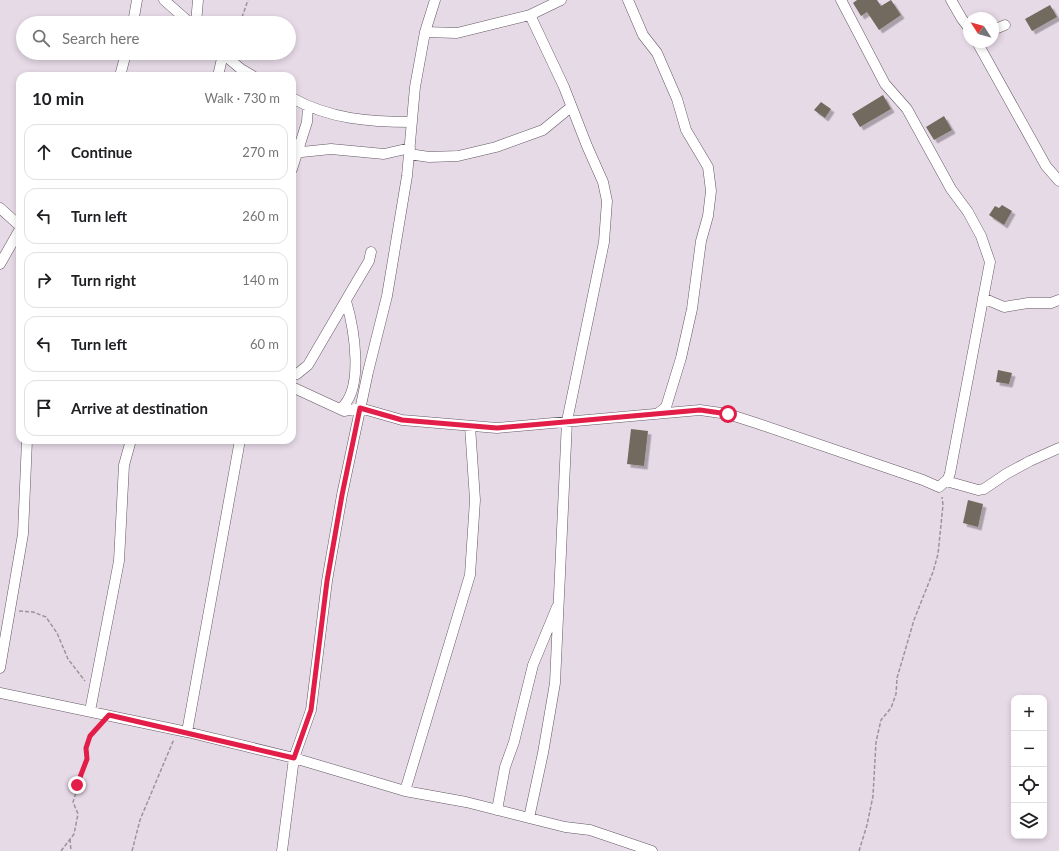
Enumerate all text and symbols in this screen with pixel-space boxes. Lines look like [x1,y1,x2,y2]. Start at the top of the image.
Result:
north arrow [963,12,999,48]
search box [16,16,296,60]
icon: search [30,27,52,49]
text: Search here [62,29,139,47]
text: 10 min [32,88,84,109]
text: Walk · 730 m [204,90,280,106]
icon: ahead [33,141,55,163]
text: Continue [71,143,132,161]
text: 270 m [242,144,279,160]
icon: left [33,205,55,227]
text: Turn left [71,207,127,225]
text: 260 m [242,208,279,224]
icon: right [33,269,55,291]
text: Turn right [71,271,136,289]
text: 140 m [242,272,279,288]
icon: left [33,333,55,355]
text: Turn left [71,335,127,353]
text: 60 m [250,336,279,352]
icon: arrive [33,397,55,419]
text: Arrive at destination [71,399,208,417]
route start [719,405,737,423]
map controls [1011,695,1047,839]
button: + [1011,695,1047,731]
button: − [1011,731,1047,767]
button: locate [1011,767,1047,803]
route end [68,776,86,794]
button: layers [1011,803,1047,839]

